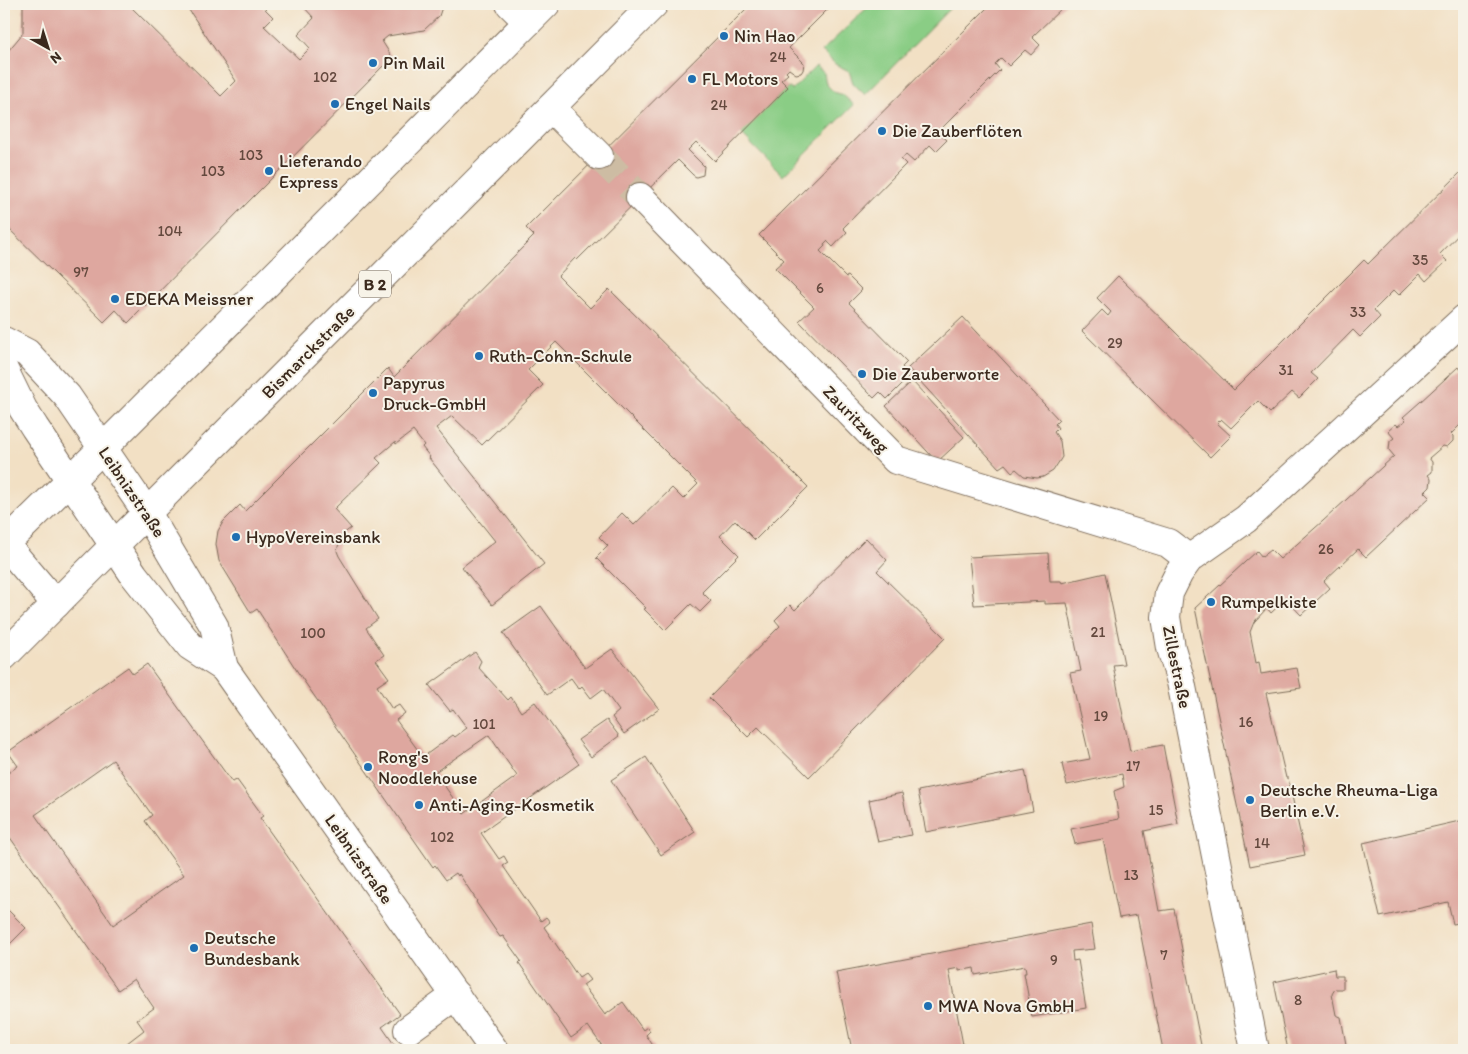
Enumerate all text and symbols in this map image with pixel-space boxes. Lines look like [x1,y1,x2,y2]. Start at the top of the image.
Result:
north arrow [22,22,72,72]
place label: Nin Hao [734,25,795,47]
marker: Nin Hao [718,30,730,42]
text: N [47,48,65,67]
house number: 24 [770,48,786,66]
place label: Pin Mail [383,52,445,74]
marker: Pin Mail [367,57,379,69]
house number: 102 [313,68,337,86]
place label: FL Motors [702,68,778,90]
marker: FL Motors [686,73,698,85]
place label: Engel Nails [345,93,431,115]
house number: 24 [711,96,727,114]
marker: Engel Nails [329,98,341,110]
place label: Die Zauberflöten [892,120,1022,142]
marker: Die Zauberflöten [876,125,888,137]
house number: 103 [239,146,263,164]
place label: Lieferando Express [279,150,362,193]
house number: 103 [201,162,225,180]
marker: Lieferando Express [263,165,275,177]
house number: 104 [157,222,183,240]
house number: 35 [1412,251,1428,269]
house number: 97 [73,263,89,281]
road number: B 2 [359,270,391,298]
house number: 6 [816,279,824,297]
place label: EDEKA Meissner [125,288,254,310]
marker: EDEKA Meissner [109,293,121,305]
street label: Bismarckstraße [257,301,359,403]
house number: 33 [1350,303,1366,321]
house number: 29 [1107,334,1123,352]
place label: Ruth-Cohn-Schule [489,345,632,367]
marker: Ruth-Cohn-Schule [473,350,485,362]
house number: 31 [1278,361,1294,379]
place label: Die Zauberworte [872,363,999,385]
marker: Die Zauberworte [856,368,868,380]
place label: Papyrus Druck-GmbH [383,372,486,415]
street label: Zauritzweg [818,380,894,458]
marker: Papyrus Druck-GmbH [367,387,379,399]
street label: Leibnizstraße [94,442,170,542]
place label: HypoVereinsbank [246,526,380,548]
marker: HypoVereinsbank [230,531,242,543]
house number: 26 [1318,540,1334,558]
place label: Rumpelkiste [1221,591,1317,613]
marker: Rumpelkiste [1205,596,1217,608]
house number: 21 [1091,623,1105,641]
house number: 100 [300,624,326,642]
street label: Zillestraße [1157,624,1197,710]
house number: 19 [1094,707,1109,725]
house number: 16 [1239,713,1254,731]
house number: 101 [472,715,496,733]
place label: Rong's Noodlehouse [378,746,478,789]
house number: 17 [1126,757,1141,775]
marker: Rong's Noodlehouse [362,761,374,773]
place label: Deutsche Rheuma-Liga Berlin e.V. [1260,779,1438,822]
place label: Anti-Aging-Kosmetik [429,794,595,816]
marker: Deutsche Rheuma-Liga Berlin e.V. [1244,794,1256,806]
marker: Anti-Aging-Kosmetik [413,799,425,811]
house number: 15 [1149,801,1164,819]
street label: Leibnizstraße [320,810,398,908]
house number: 102 [430,828,454,846]
house number: 14 [1254,834,1270,852]
house number: 13 [1123,866,1139,884]
place label: Deutsche Bundesbank [204,927,300,970]
marker: Deutsche Bundesbank [188,942,200,954]
house number: 7 [1160,946,1168,964]
house number: 9 [1050,951,1058,969]
house number: 8 [1294,991,1302,1009]
place label: MWA Nova GmbH [938,995,1075,1017]
marker: MWA Nova GmbH [922,1000,934,1012]

